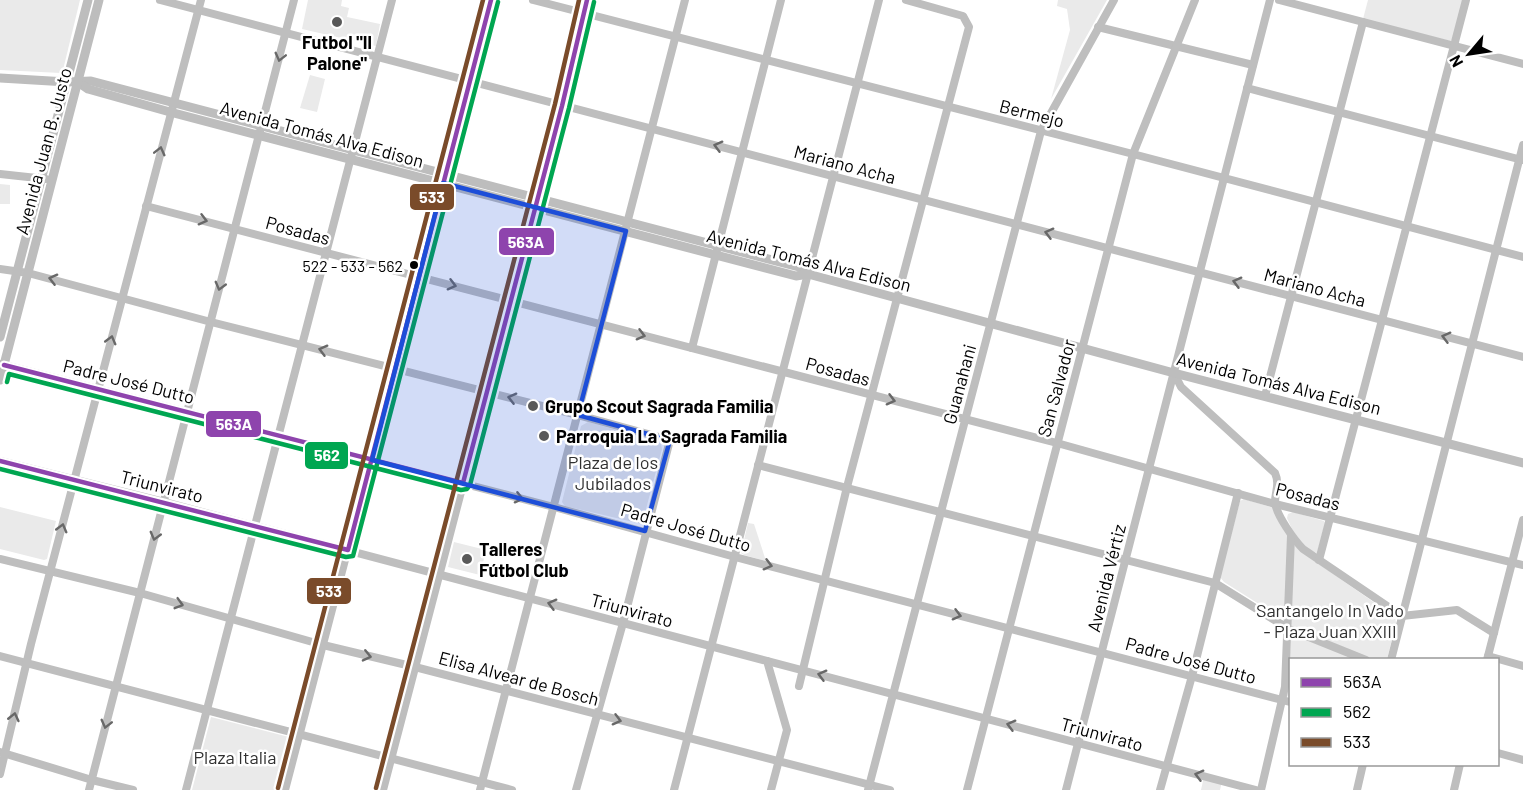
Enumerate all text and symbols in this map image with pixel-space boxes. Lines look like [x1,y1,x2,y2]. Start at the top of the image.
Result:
marker: Futbol "Il Palone" [330,15,344,29]
north arrow [1439,24,1499,84]
place label: Futbol "Il Palone" [302,31,372,74]
one-way arrow [274,51,287,61]
text: N [1445,52,1466,71]
street label: Avenida Juan B. Justo [10,65,76,237]
street label: Bermejo [997,94,1067,132]
street label: Avenida Tomás Alva Edison [218,96,426,172]
street label: Mariano Acha [792,140,898,188]
one-way arrow [713,141,723,154]
one-way arrow [152,146,165,156]
line badge: 533 [409,183,455,211]
text: 533 [419,187,445,206]
street label: Posadas [263,211,333,249]
one-way arrow [197,213,207,226]
street label: Avenida Tomás Alva Edison [704,224,914,296]
line badge: 563A [498,227,555,256]
one-way arrow [1044,228,1054,240]
text: 563A [508,232,545,251]
place label: 522 - 533 - 562 [302,256,403,275]
marker: 522 - 533 - 562 [408,259,420,271]
street label: Mariano Acha [1262,263,1368,311]
one-way arrow [48,274,59,286]
one-way arrow [1232,277,1243,289]
one-way arrow [447,278,457,291]
one-way arrow [215,280,227,291]
one-way arrow [636,327,646,340]
one-way arrow [1441,332,1452,344]
one-way arrow [104,335,116,346]
street label: San Salvador [1032,336,1080,439]
street label: Guanahani [938,342,980,426]
one-way arrow [318,345,329,357]
street label: Avenida Tomás Alva Edison [1174,347,1384,419]
street label: Posadas [803,352,873,390]
street label: Padre José Dutto [61,354,197,408]
one-way arrow [885,392,895,405]
one-way arrow [507,393,517,406]
place label: Grupo Scout Sagrada Familia [545,395,774,417]
marker: Grupo Scout Sagrada Familia [526,399,540,413]
line badge: 563A [205,410,262,438]
text: 563A [216,414,253,433]
place label: Parroquia La Sagrada Familia [556,425,787,447]
marker: Parroquia La Sagrada Familia [537,429,551,443]
line badge: 562 [304,441,349,470]
text: 562 [314,445,340,464]
park label: Plaza de los Jubilados [568,451,658,494]
street label: Triunvirato [118,465,206,507]
street label: Posadas [1273,477,1343,515]
one-way arrow [514,490,524,503]
street label: Padre José Dutto [618,498,754,556]
street label: Avenida Vértiz [1082,522,1130,634]
one-way arrow [54,524,67,534]
one-way arrow [150,530,162,540]
place label: Talleres Fútbol Club [479,538,569,581]
marker: Talleres Fútbol Club [460,552,474,566]
one-way arrow [763,558,773,571]
line badge: 533 [306,577,352,605]
text: 533 [316,581,342,600]
street label: Triunvirato [588,588,676,632]
one-way arrow [173,597,184,609]
one-way arrow [548,599,558,612]
park label: Santangelo In Vado - Plaza Juan XXIII [1256,599,1404,642]
one-way arrow [951,608,962,620]
street label: Padre José Dutto [1123,632,1259,688]
street label: Elisa Alvear de Bosch [436,646,602,710]
one-way arrow [362,648,372,661]
legend [1289,658,1499,766]
one-way arrow [817,670,827,683]
text: 563A [1343,670,1382,692]
text: 562 [1343,700,1371,722]
one-way arrow [612,712,622,725]
street label: Triunvirato [1058,712,1146,756]
one-way arrow [7,713,20,723]
one-way arrow [100,719,113,729]
one-way arrow [1006,720,1016,733]
text: 533 [1343,730,1371,752]
park label: Plaza Italia [193,746,277,768]
one-way arrow [1194,770,1205,782]

